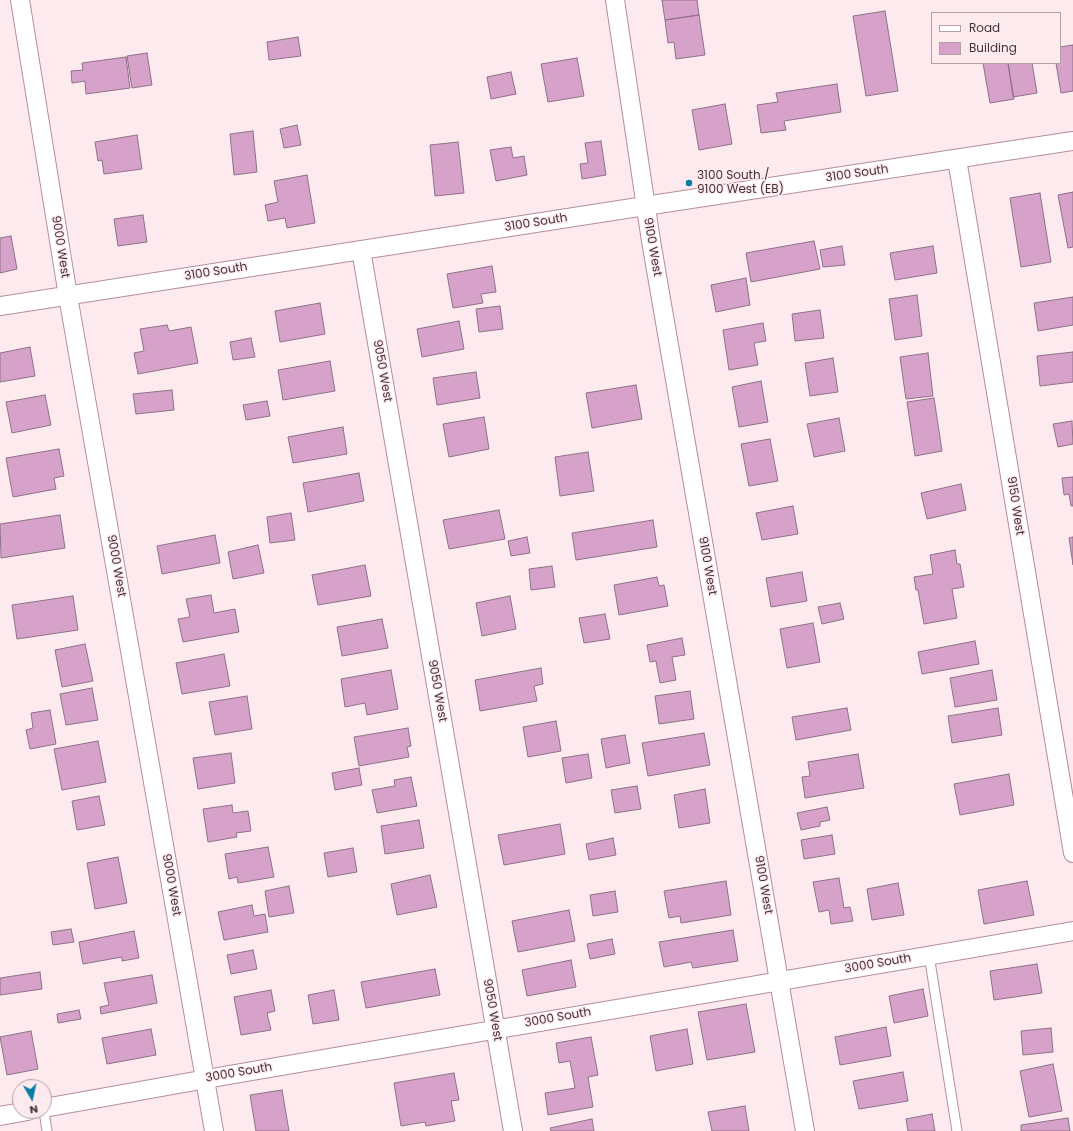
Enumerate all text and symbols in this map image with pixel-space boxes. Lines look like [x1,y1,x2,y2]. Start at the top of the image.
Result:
legend [931,12,1061,64]
text: Road [969,19,1000,36]
text: Building [969,39,1017,56]
street label: 3100 South [824,162,890,186]
place label: 3100 South / 9100 West (EB) [697,169,784,197]
marker: 3100 South / 9100 West (EB) [684,178,694,188]
street label: 3100 South [503,211,569,235]
street label: 9000 West [48,215,72,279]
street label: 9100 West [640,216,664,278]
street label: 3100 South [183,260,249,284]
street label: 9050 West [369,339,395,403]
street label: 9150 West [1003,476,1027,536]
street label: 9000 West [103,534,129,598]
street label: 9100 West [695,535,719,597]
street label: 9050 West [424,659,450,723]
street label: 9000 West [158,853,184,917]
street label: 9100 West [751,854,775,916]
street label: 3000 South [844,951,912,977]
street label: 9050 West [479,978,505,1042]
street label: 3000 South [524,1005,592,1031]
street label: 3000 South [205,1060,273,1086]
north arrow [12,1079,52,1119]
text: N [28,1101,39,1118]

